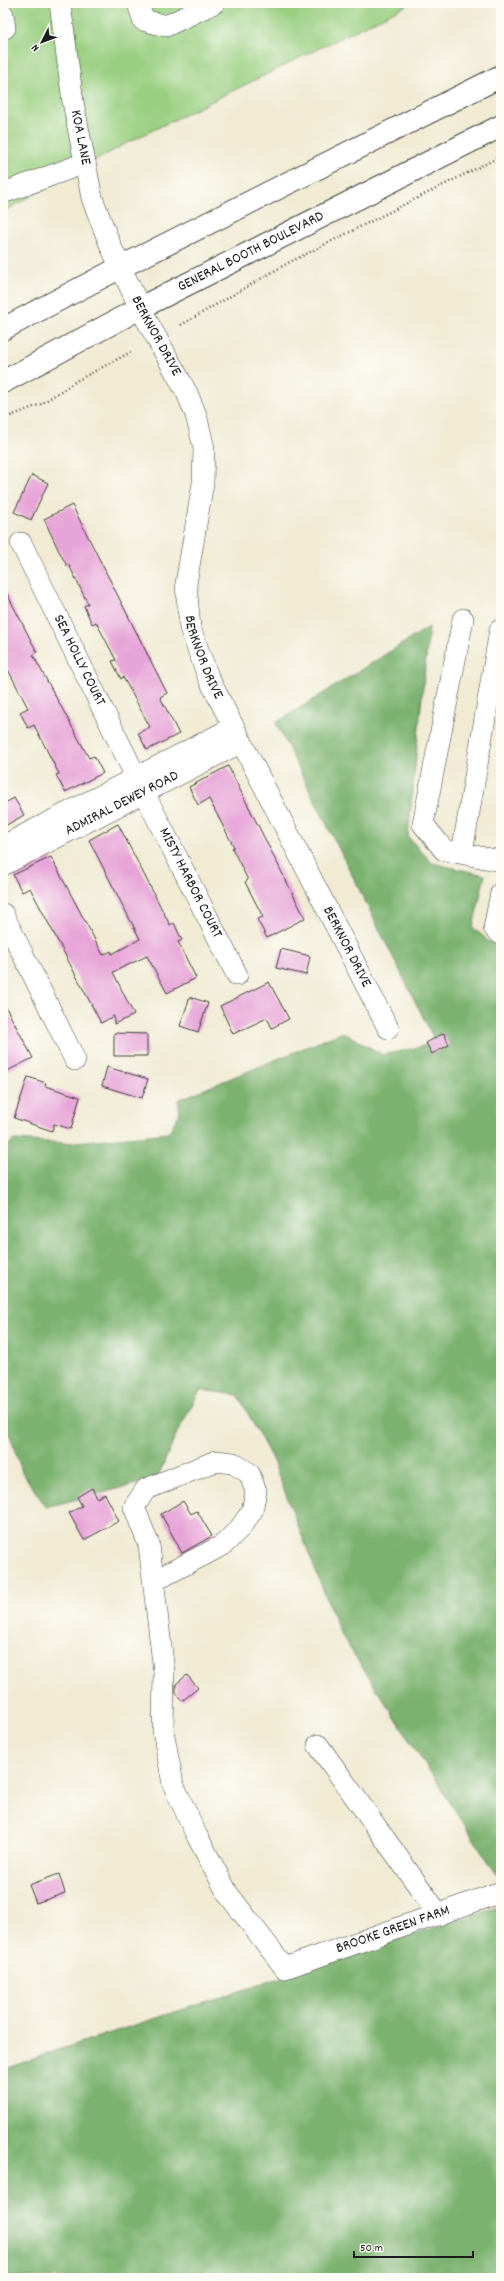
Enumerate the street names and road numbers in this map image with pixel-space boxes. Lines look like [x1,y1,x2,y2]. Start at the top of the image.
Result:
street label: KOA LANE [64,108,96,167]
street label: GENERAL BOOTH BOULEVARD [174,206,328,298]
street label: BERKNOR DRIVE [125,292,187,380]
street label: SEA HOLLY COURT [47,611,111,710]
street label: BERKNOR DRIVE [178,614,229,703]
street label: ADMIRAL DEWEY ROAD [61,765,183,842]
street label: MISTY HARBOR COURT [153,824,228,942]
street label: BERKNOR DRIVE [316,903,377,992]
street label: BROOKE GREEN FARM [333,1900,453,1960]

